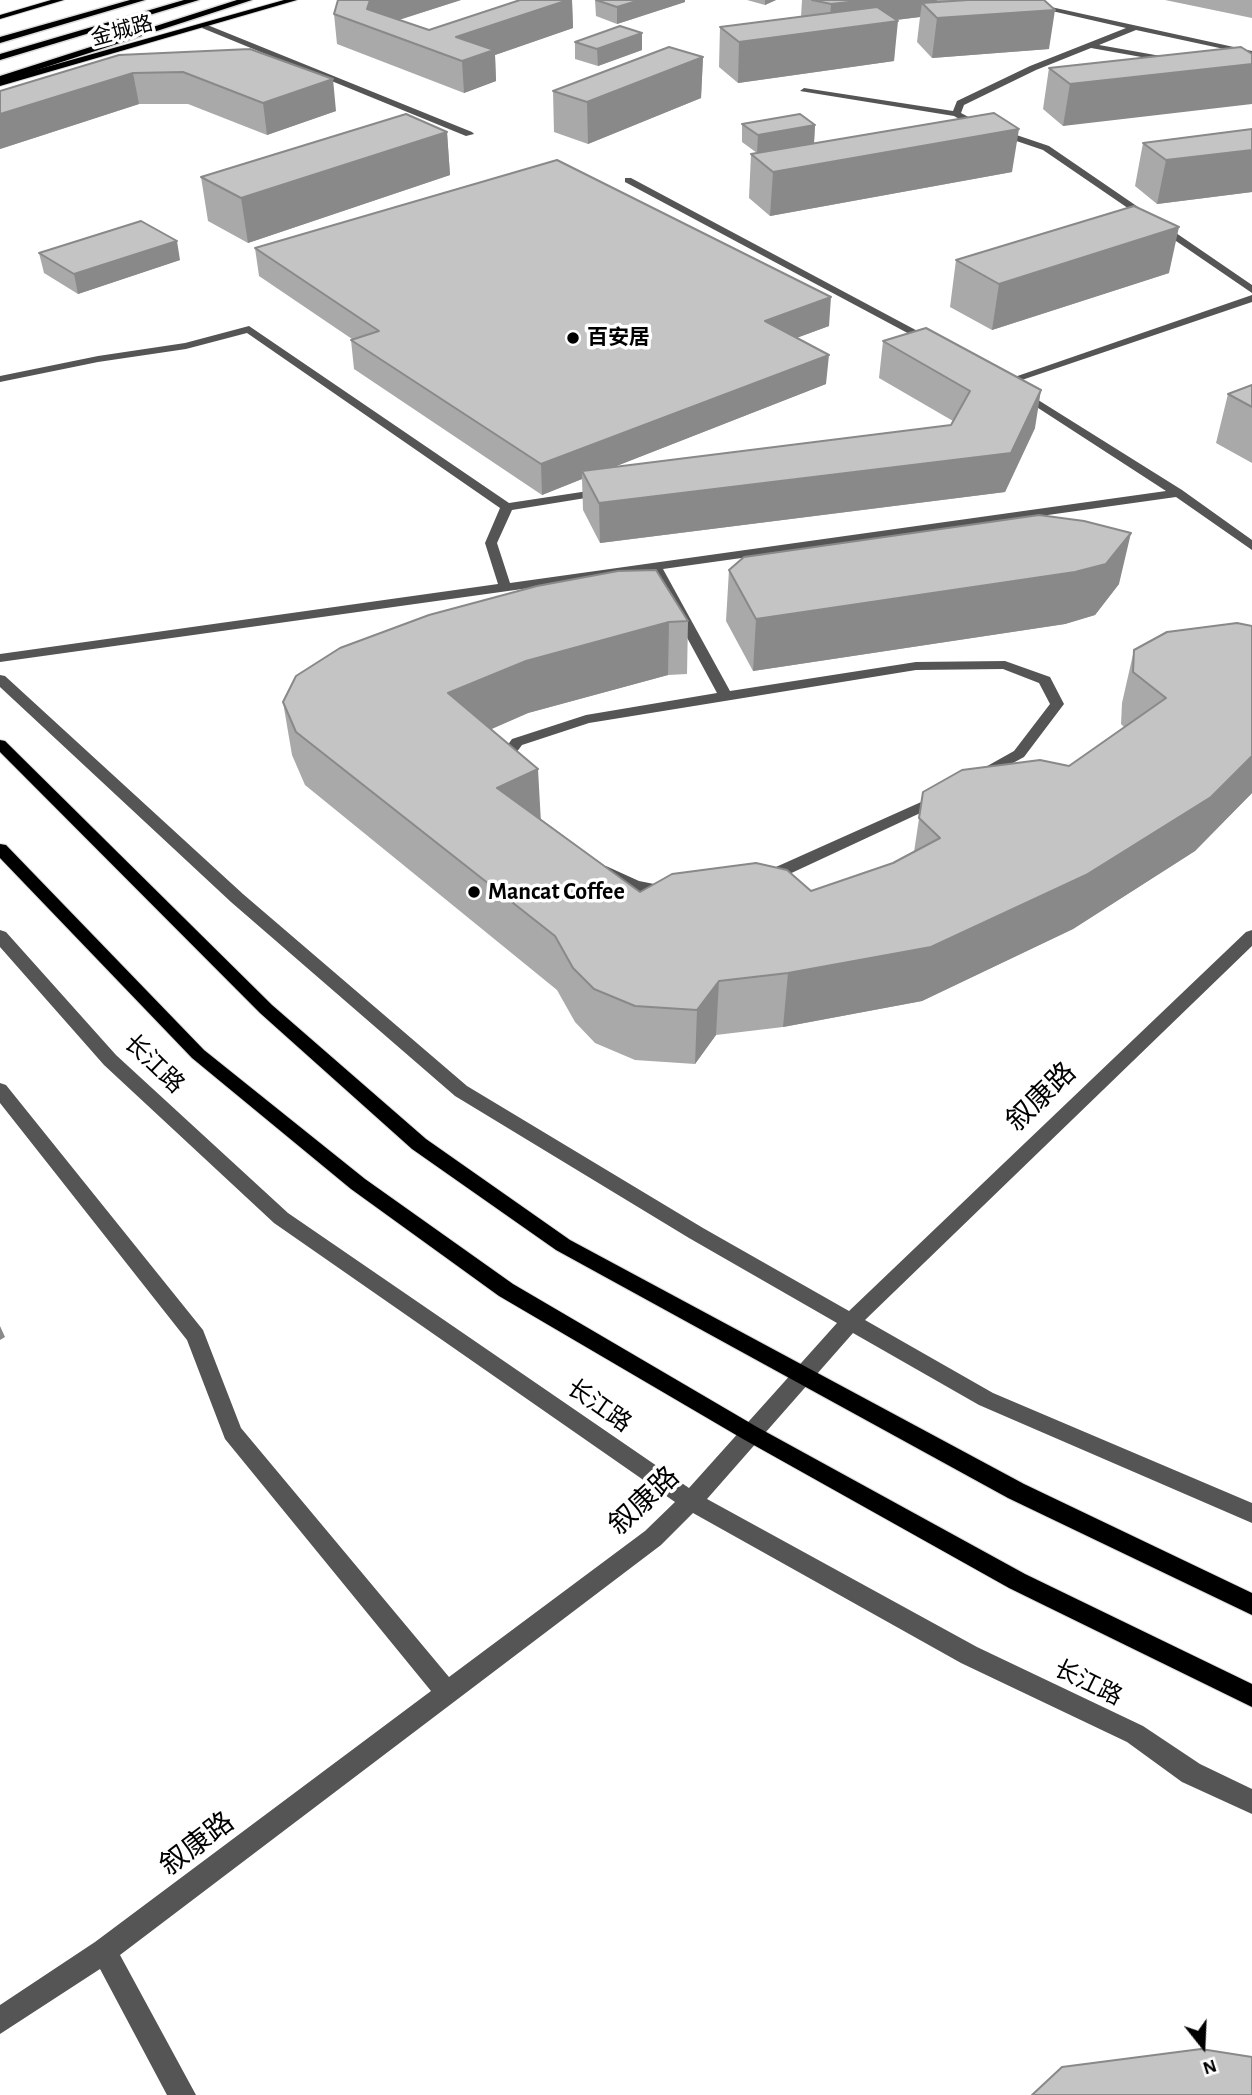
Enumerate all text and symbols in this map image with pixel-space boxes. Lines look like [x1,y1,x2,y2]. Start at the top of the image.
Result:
street label: 金城路 [88,11,156,51]
place label: 百安居 [587,325,650,351]
marker: 百安居 [565,330,581,346]
place label: Mancat Coffee [488,878,625,906]
marker: Mancat Coffee [466,884,482,900]
street label: 长江路 [118,1029,190,1099]
street label: 叙康路 [999,1056,1083,1138]
street label: 长江路 [561,1374,637,1438]
street label: 叙康路 [602,1460,686,1542]
street label: 长江路 [1049,1654,1127,1712]
street label: 叙康路 [153,1805,241,1883]
north arrow [1168,2011,1238,2081]
text: N [1200,2055,1219,2078]

